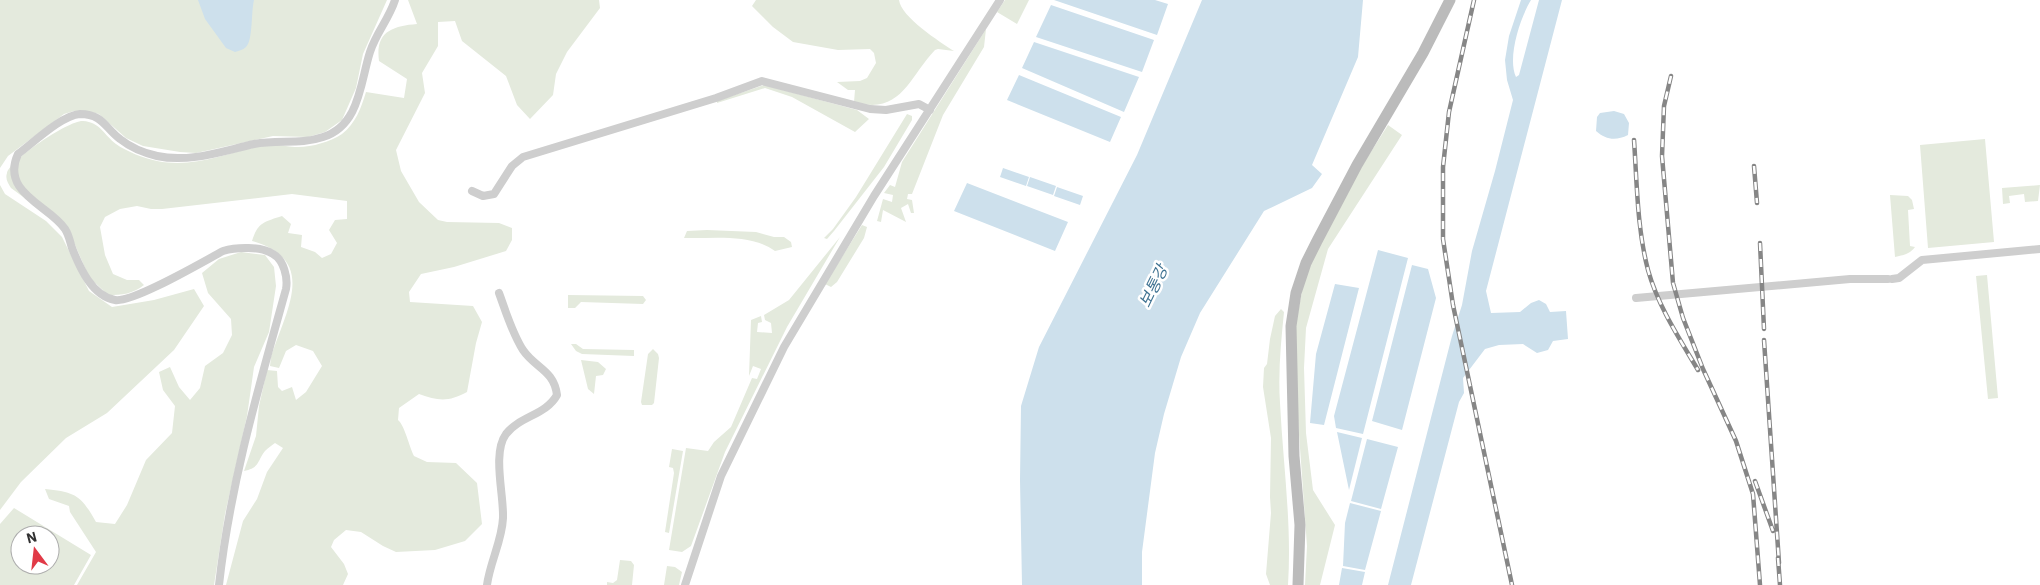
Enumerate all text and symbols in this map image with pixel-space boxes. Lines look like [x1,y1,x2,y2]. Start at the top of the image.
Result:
water label: 보통강 [1134,260,1173,310]
north arrow [10,525,60,575]
text: N [24,527,39,547]

